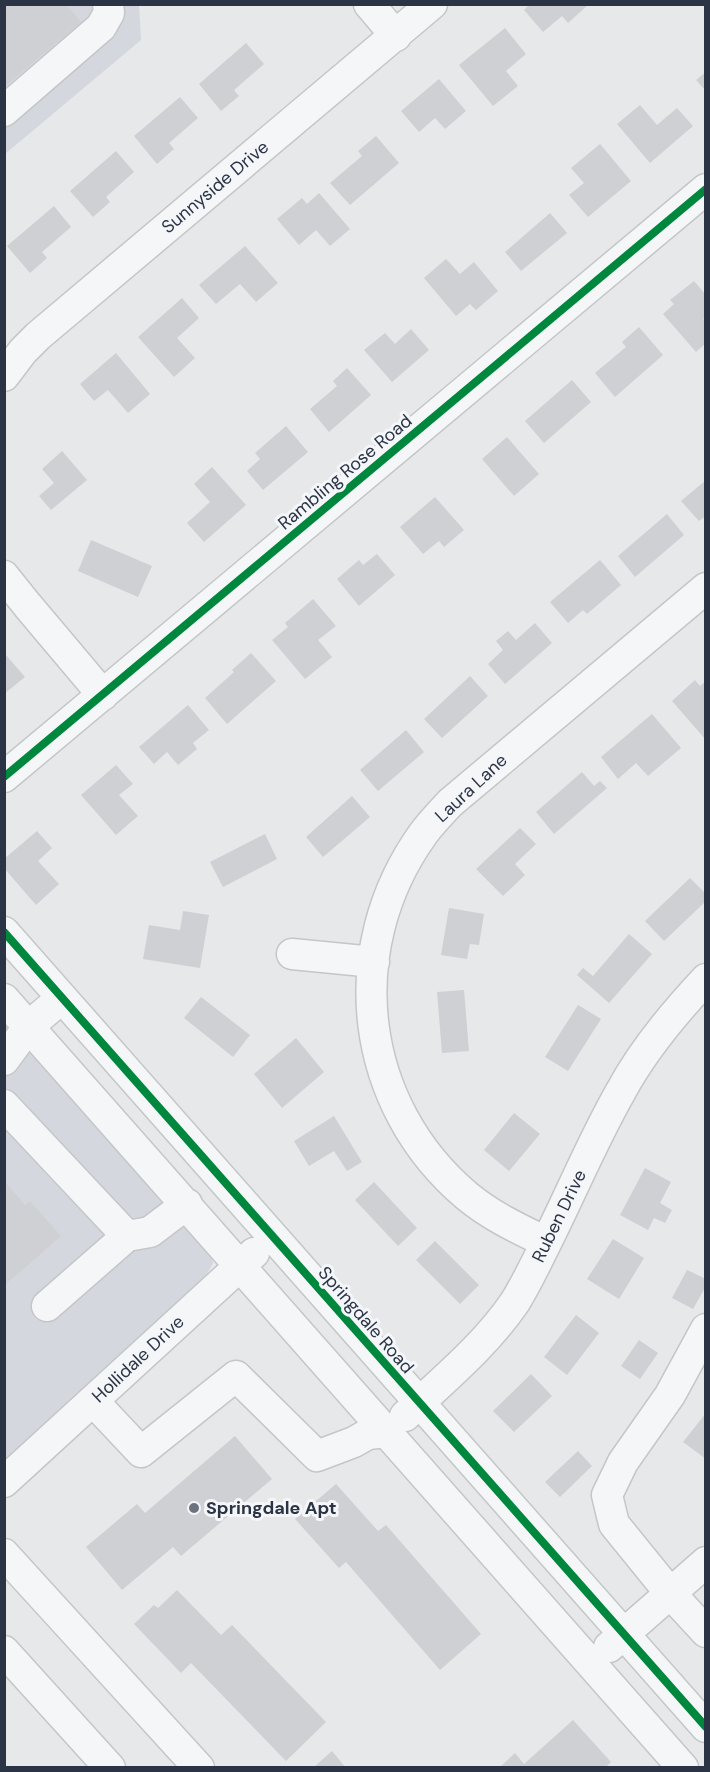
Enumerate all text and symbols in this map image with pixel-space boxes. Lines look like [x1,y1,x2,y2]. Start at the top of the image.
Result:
street label: Sunnyside Drive [156,135,274,239]
street label: Rambling Rose Road [273,409,417,535]
street label: Laura Lane [430,748,512,828]
street label: Ruben Drive [526,1166,592,1266]
street label: Springdale Road [313,1261,419,1379]
street label: Hollidale Drive [87,1310,189,1408]
place label: Springdale Apt [206,1496,337,1520]
marker: Springdale Apt [187,1501,201,1515]

